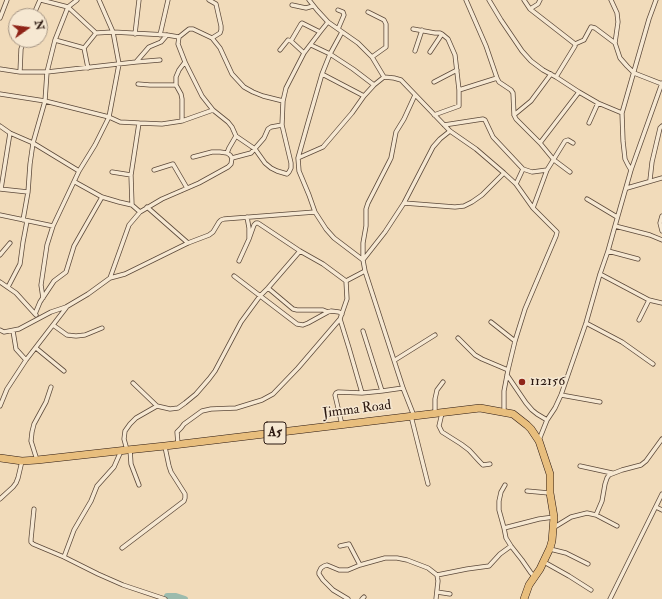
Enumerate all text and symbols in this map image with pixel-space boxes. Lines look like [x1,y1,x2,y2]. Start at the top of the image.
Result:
north arrow [8,8,48,48]
text: N [32,19,47,32]
place label: 112156 [530,374,565,390]
marker: 112156 [517,377,527,387]
street label: Jimma Road [322,397,392,423]
road number: A5 [264,422,286,444]

